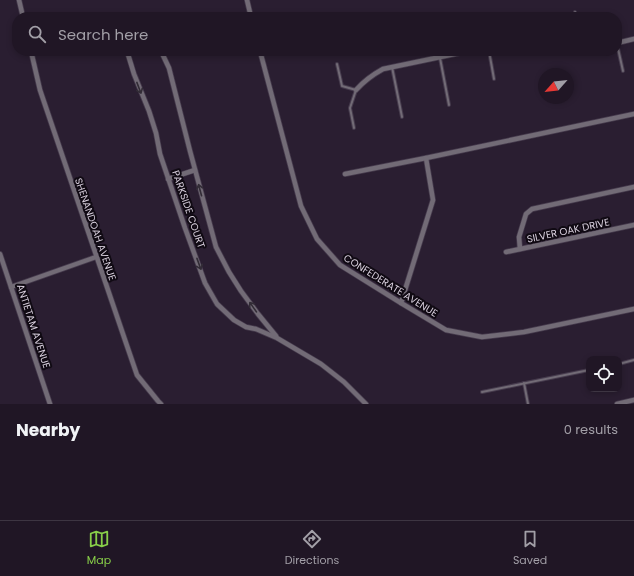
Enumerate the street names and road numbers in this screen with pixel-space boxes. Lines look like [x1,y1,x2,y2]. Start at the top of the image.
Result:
street label: PARKSIDE COURT [168,168,209,251]
street label: SHENANDOAH AVENUE [71,176,120,282]
street label: SILVER OAK DRIVE [525,214,611,247]
street label: CONFEDERATE AVENUE [341,250,441,321]
street label: ANTIETAM AVENUE [13,282,54,370]

